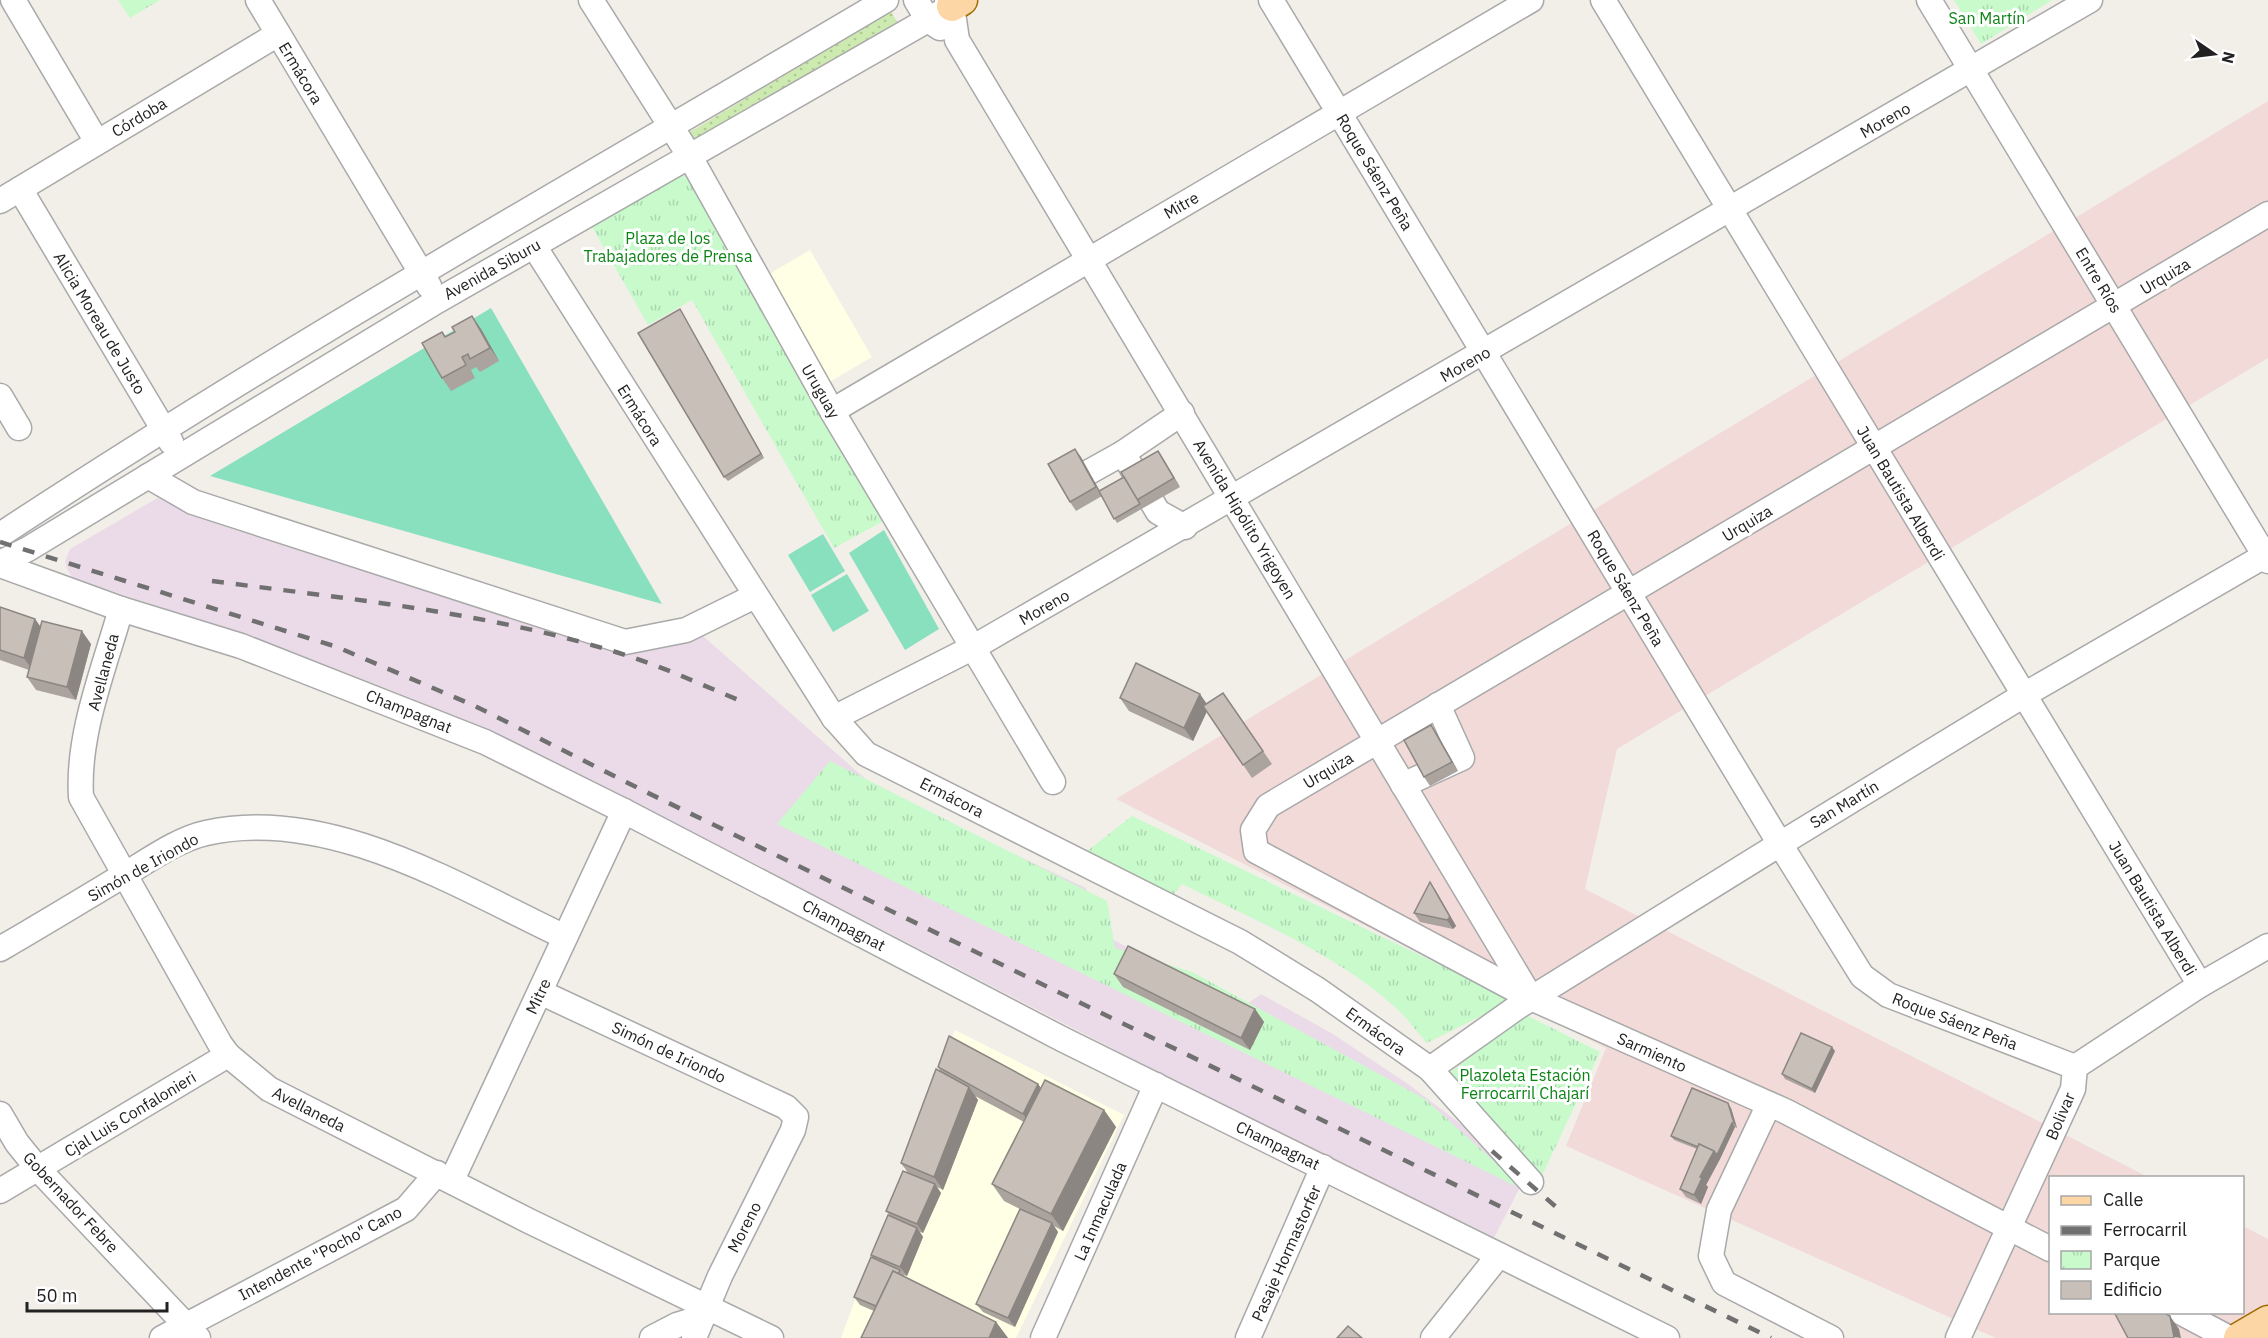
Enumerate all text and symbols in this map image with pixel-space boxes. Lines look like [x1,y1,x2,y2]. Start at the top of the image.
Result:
park label: San Martín [1949,8,2025,28]
north arrow [2184,24,2244,84]
street label: Ermácora [275,38,328,108]
text: N [2217,50,2240,66]
street label: Córdoba [108,93,171,141]
street label: Moreno [1856,98,1914,142]
street label: Roque Sáenz Peña [1332,110,1418,234]
street label: Mitre [1160,187,1202,223]
park label: Plaza de los Trabajadores de Prensa [584,228,753,266]
street label: Avenida Siburu [440,234,544,304]
street label: Entre Ríos [2072,243,2126,317]
street label: Alicia Moreau de Justo [50,248,150,398]
street label: Urquiza [2136,253,2194,299]
street label: Moreno [1436,342,1494,386]
street label: Uruguay [797,360,845,422]
street label: Ermácora [613,380,667,450]
street label: Juan Bautista Alberdi [1853,422,1949,564]
street label: Avenida Hipólito Yrigoyen [1189,435,1301,603]
street label: Urquiza [1718,500,1776,546]
street label: Roque Sáenz Peña [1583,526,1669,650]
street label: Moreno [1015,585,1073,629]
street label: Avellaneda [83,631,123,713]
street label: Champagnat [363,685,455,737]
street label: Urquiza [1299,747,1357,793]
street label: Ermácora [917,772,988,822]
street label: San Martín [1806,776,1882,832]
street label: Simón de Iriondo [84,828,202,906]
street label: Juan Bautista Alberdi [2105,837,2201,979]
street label: Champagnat [799,895,889,955]
street label: Mitre [521,975,555,1017]
street label: Roque Sáenz Peña [1890,988,2021,1054]
street label: Ermácora [1342,1003,1410,1060]
street label: Simón de Iriondo [609,1017,729,1087]
street label: Sarmiento [1614,1028,1690,1076]
park label: Plazoleta Estación Ferrocarril Chajarí [1459,1065,1591,1103]
street label: Cjal Luis Confalonieri [61,1067,199,1161]
street label: Avellaneda [269,1082,349,1136]
street label: Bolivar [2041,1089,2079,1143]
street label: Champagnat [1233,1116,1323,1174]
street label: Gobernador Febre [19,1147,123,1257]
street label: La Inmaculada [1069,1158,1131,1264]
legend [2049,1176,2244,1314]
street label: Pasaje Hormastorfer [1247,1181,1325,1324]
text: Calle [2103,1188,2143,1211]
street label: Moreno [723,1198,765,1256]
street label: Intendente "Pocho" Cano [235,1201,405,1305]
text: Ferrocarril [2103,1218,2187,1241]
text: Parque [2103,1248,2161,1271]
scale bar [27,1275,166,1313]
text: Edificio [2103,1278,2162,1301]
text: 50 m [36,1284,78,1307]

